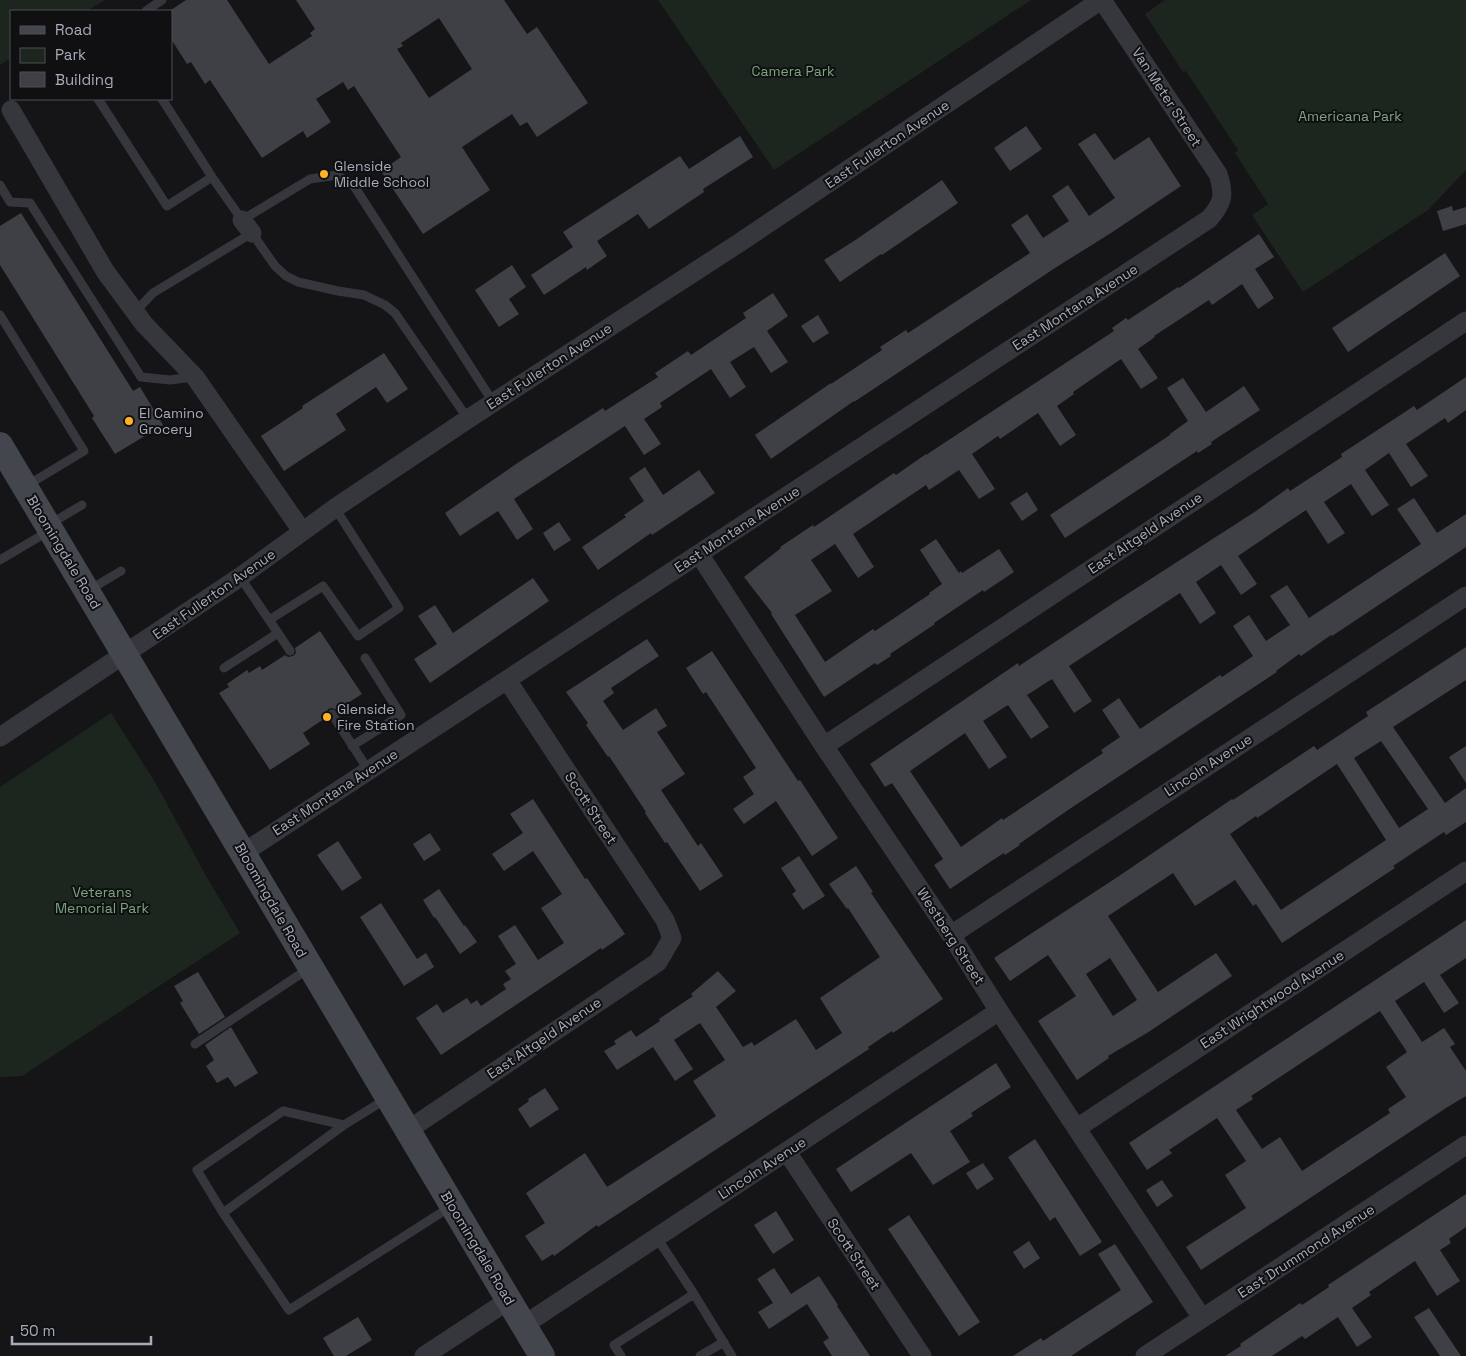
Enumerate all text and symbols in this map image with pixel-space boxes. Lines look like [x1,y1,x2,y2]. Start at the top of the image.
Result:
legend [10,10,172,100]
text: Road [55,20,92,39]
street label: Van Meter Street [1128,44,1206,150]
text: Park [55,45,86,64]
park label: Camera Park [751,62,835,80]
text: Building [55,70,114,89]
street label: East Fullerton Avenue [821,96,953,192]
park label: Americana Park [1298,107,1402,125]
place label: Glenside Middle School [334,157,429,191]
marker: Glenside Middle School [318,168,330,180]
street label: East Montana Avenue [1009,260,1141,354]
street label: East Fullerton Avenue [483,319,615,413]
place label: El Camino Grocery [139,404,204,438]
marker: El Camino Grocery [123,415,135,427]
street label: East Montana Avenue [671,482,803,576]
street label: East Altgeld Avenue [1084,488,1206,578]
street label: Bloomingdale Road [23,492,105,612]
street label: East Fullerton Avenue [149,545,279,643]
place label: Glenside Fire Station [337,700,415,734]
marker: Glenside Fire Station [321,711,333,723]
street label: Lincoln Avenue [1161,730,1255,800]
street label: East Montana Avenue [269,745,401,839]
street label: Scott Street [561,768,621,848]
street label: Bloomingdale Road [231,839,311,961]
park label: Veterans Memorial Park [55,883,149,917]
street label: Westberg Street [913,884,989,988]
street label: East Wrightwood Avenue [1197,946,1347,1052]
street label: East Altgeld Avenue [483,993,605,1083]
street label: Lincoln Avenue [715,1133,809,1203]
street label: Bloomingdale Road [437,1188,519,1308]
street label: East Drummond Avenue [1234,1200,1378,1302]
street label: Scott Street [823,1215,885,1293]
scale bar [12,1314,151,1346]
text: 50 m [20,1321,55,1340]

